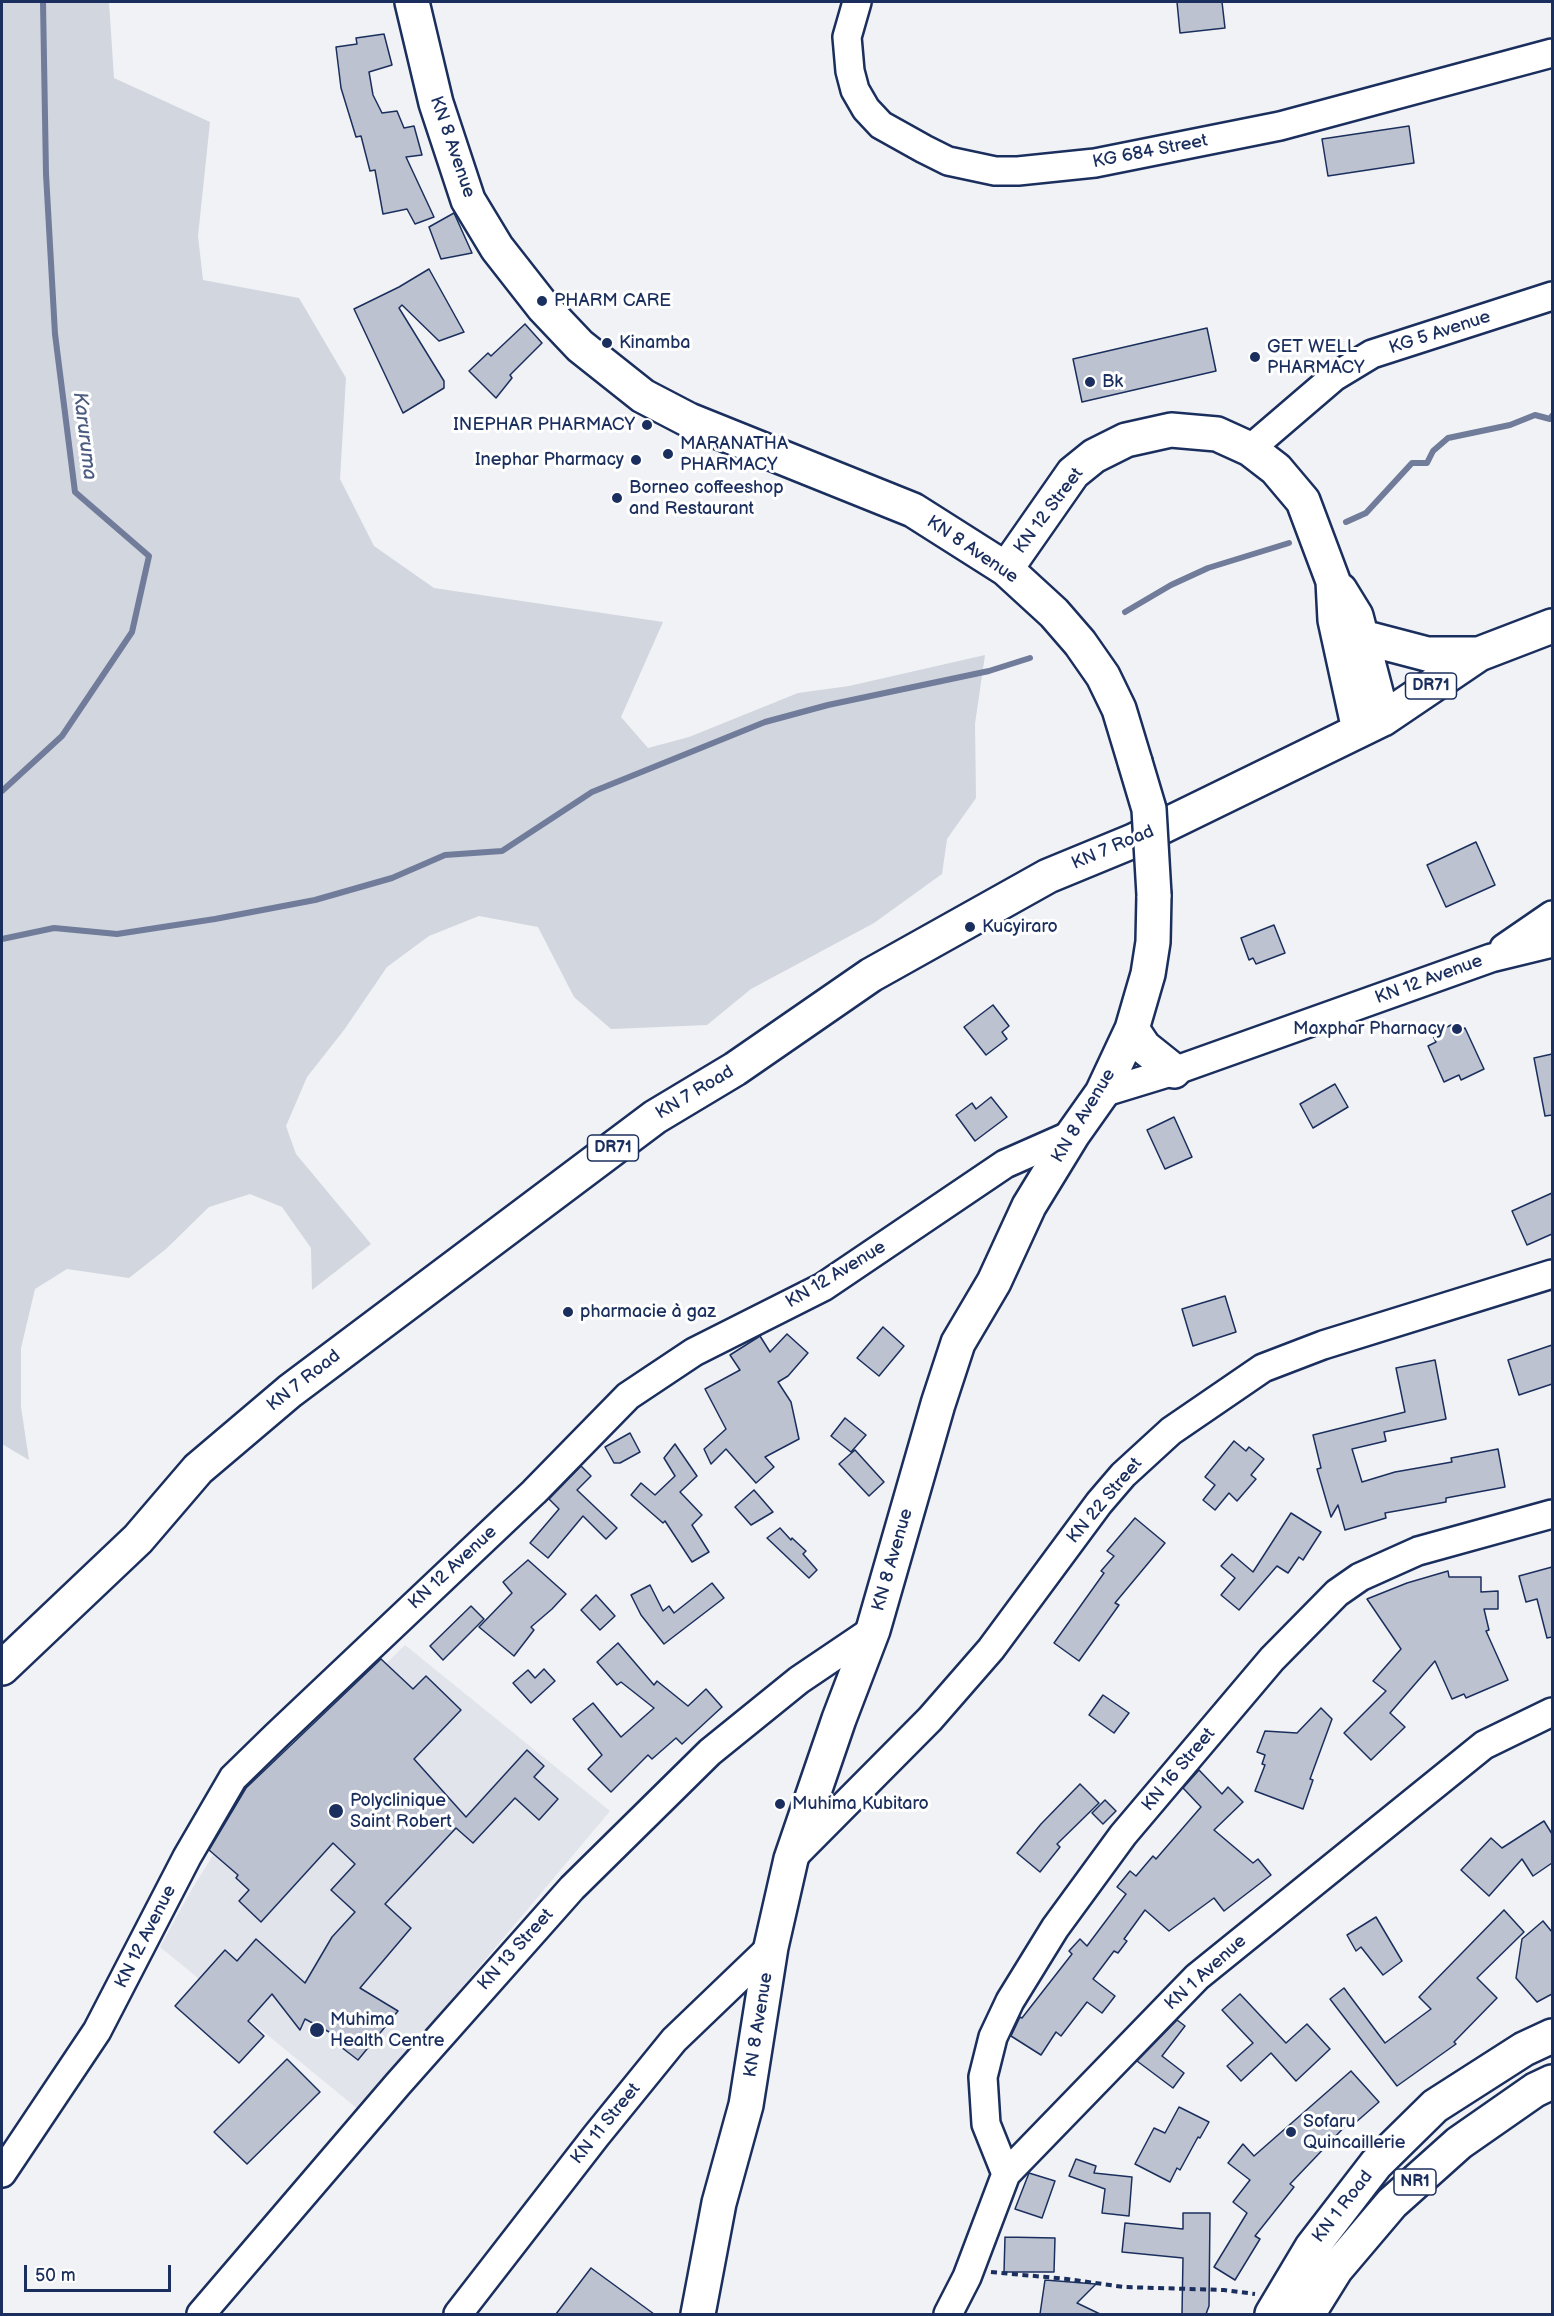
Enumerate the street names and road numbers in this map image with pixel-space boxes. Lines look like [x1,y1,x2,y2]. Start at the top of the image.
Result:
street label: KN 8 Avenue [425,93,479,201]
street label: KG 684 Street [1091,130,1209,174]
street label: KG 5 Avenue [1387,306,1493,360]
street label: KN 12 Street [1010,464,1088,558]
street label: KN 8 Avenue [922,511,1022,589]
road number: DR71 [1406,673,1456,699]
street label: KN 7 Road [1069,821,1157,875]
street label: KN 12 Avenue [1372,951,1486,1009]
street label: KN 7 Road [652,1061,738,1125]
street label: KN 8 Avenue [1048,1065,1120,1167]
road number: DR71 [588,1135,638,1161]
street label: KN 12 Avenue [782,1237,890,1313]
street label: KN 7 Road [263,1346,345,1416]
street label: KN 22 Street [1063,1454,1147,1548]
street label: KN 8 Avenue [868,1506,918,1614]
street label: KN 12 Avenue [404,1522,502,1614]
street label: KN 16 Street [1138,1724,1220,1816]
street label: KN 12 Avenue [111,1882,181,1992]
street label: KN 13 Street [474,1905,558,1995]
street label: KN 1 Avenue [1161,1931,1251,2015]
street label: KN 8 Avenue [740,1971,778,2079]
street label: KN 11 Street [567,2079,645,2169]
street label: KN 1 Road [1308,2167,1378,2247]
road number: NR1 [1394,2169,1436,2195]

